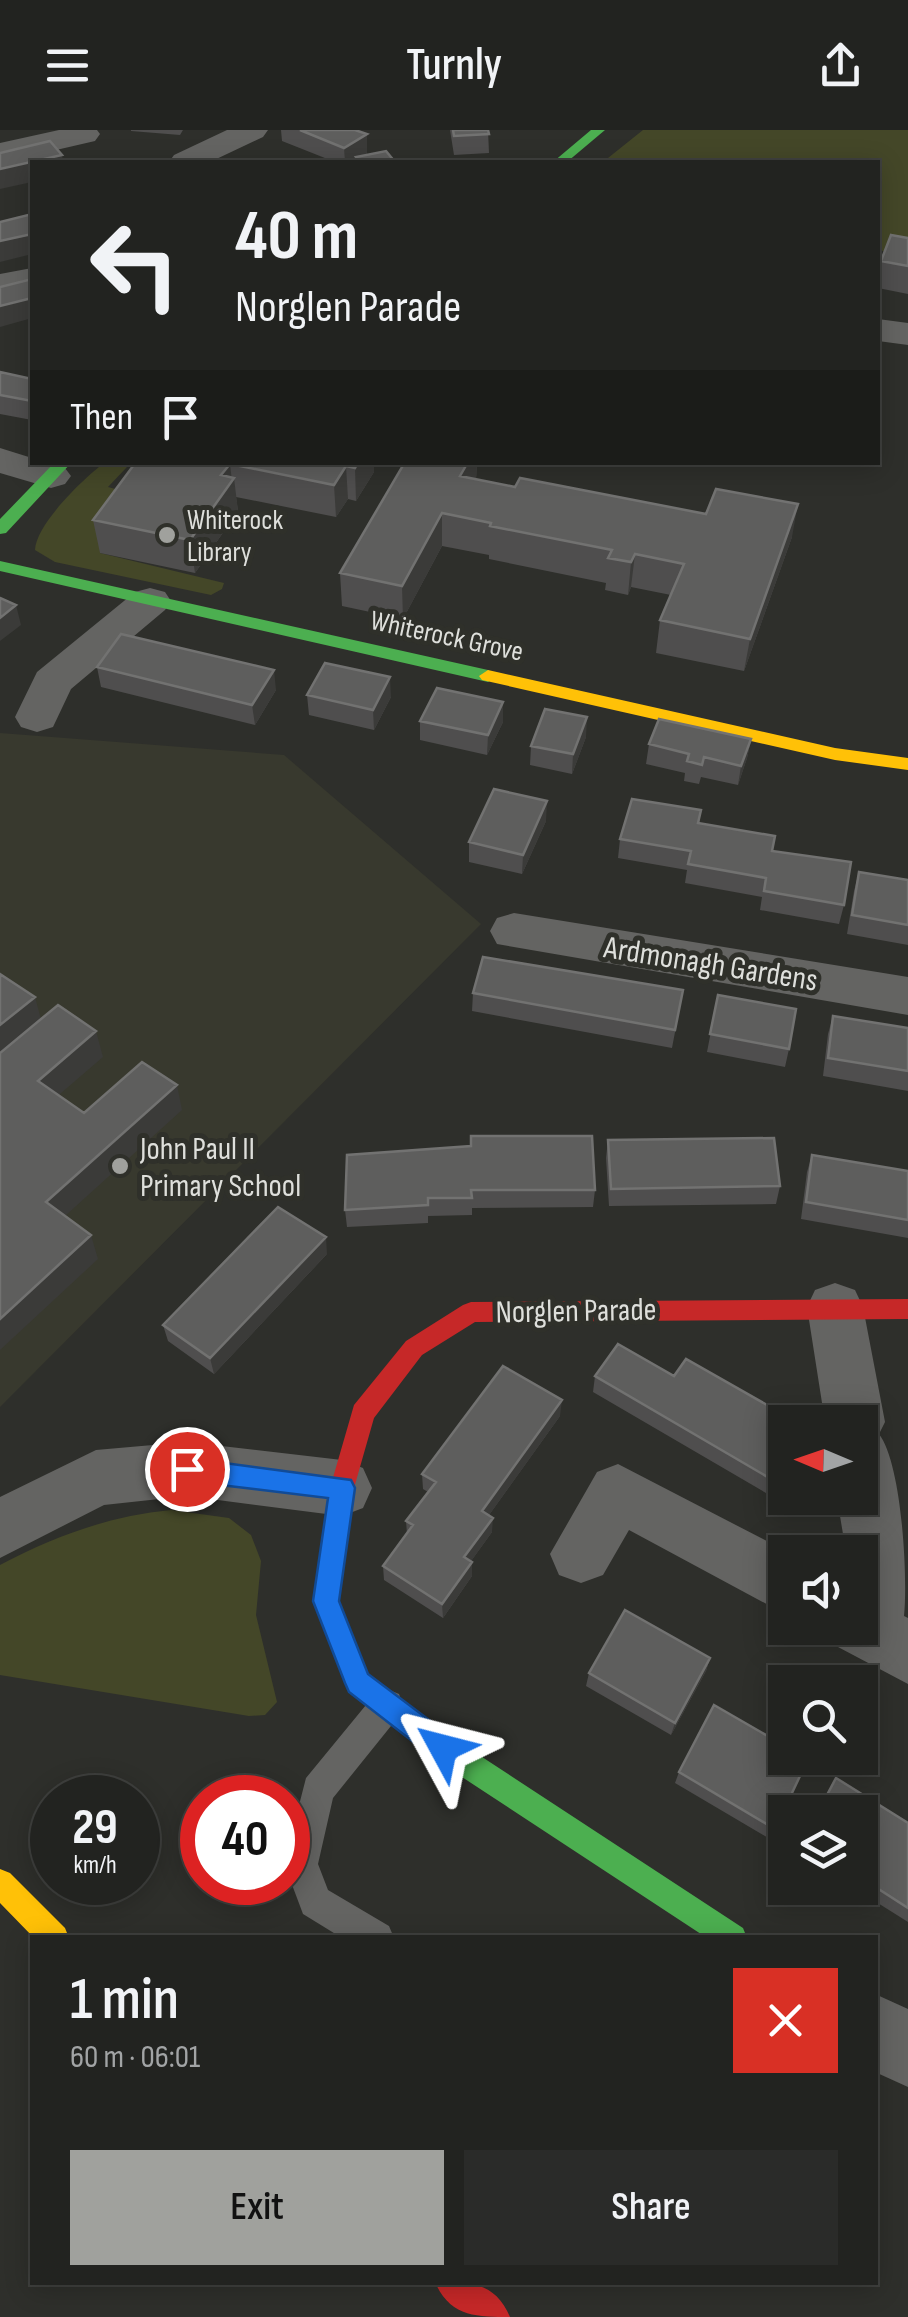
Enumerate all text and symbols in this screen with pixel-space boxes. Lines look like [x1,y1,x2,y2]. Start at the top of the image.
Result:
icon: menu [40,38,95,93]
text: Turnly [406,38,502,93]
icon: share [813,38,868,93]
text: 40 m [235,195,358,279]
icon: left [70,200,200,330]
text: Norglen Parade [235,280,461,335]
icon: arrive [153,390,208,445]
text: Then [70,395,133,440]
place label: Whiterock Library [187,504,283,569]
marker: Whiterock Library [156,524,178,546]
street label: Whiterock Grove [367,604,526,669]
street label: Ardmonagh Gardens [600,928,820,1001]
place label: John Paul II Primary School [139,1130,301,1206]
marker: John Paul II Primary School [109,1155,131,1177]
street label: Norglen Parade [495,1291,657,1332]
north arrow [768,1405,878,1515]
map controls [768,1405,878,1905]
pin [145,1427,230,1512]
icon: arrive [160,1442,215,1497]
button: sound [768,1535,878,1645]
button: search [768,1665,878,1775]
position arrow [391,1696,495,1800]
speed limit sign: 40 [180,1775,310,1905]
button: layers [768,1795,878,1905]
text: 29 [72,1798,118,1858]
text: km/h [73,1850,117,1881]
text: 1 min [70,1964,179,2036]
button: close [733,1968,838,2073]
text: 60 m · 06:01 [70,2038,200,2077]
button: Exit [70,2150,444,2265]
button: Share [464,2150,838,2265]

